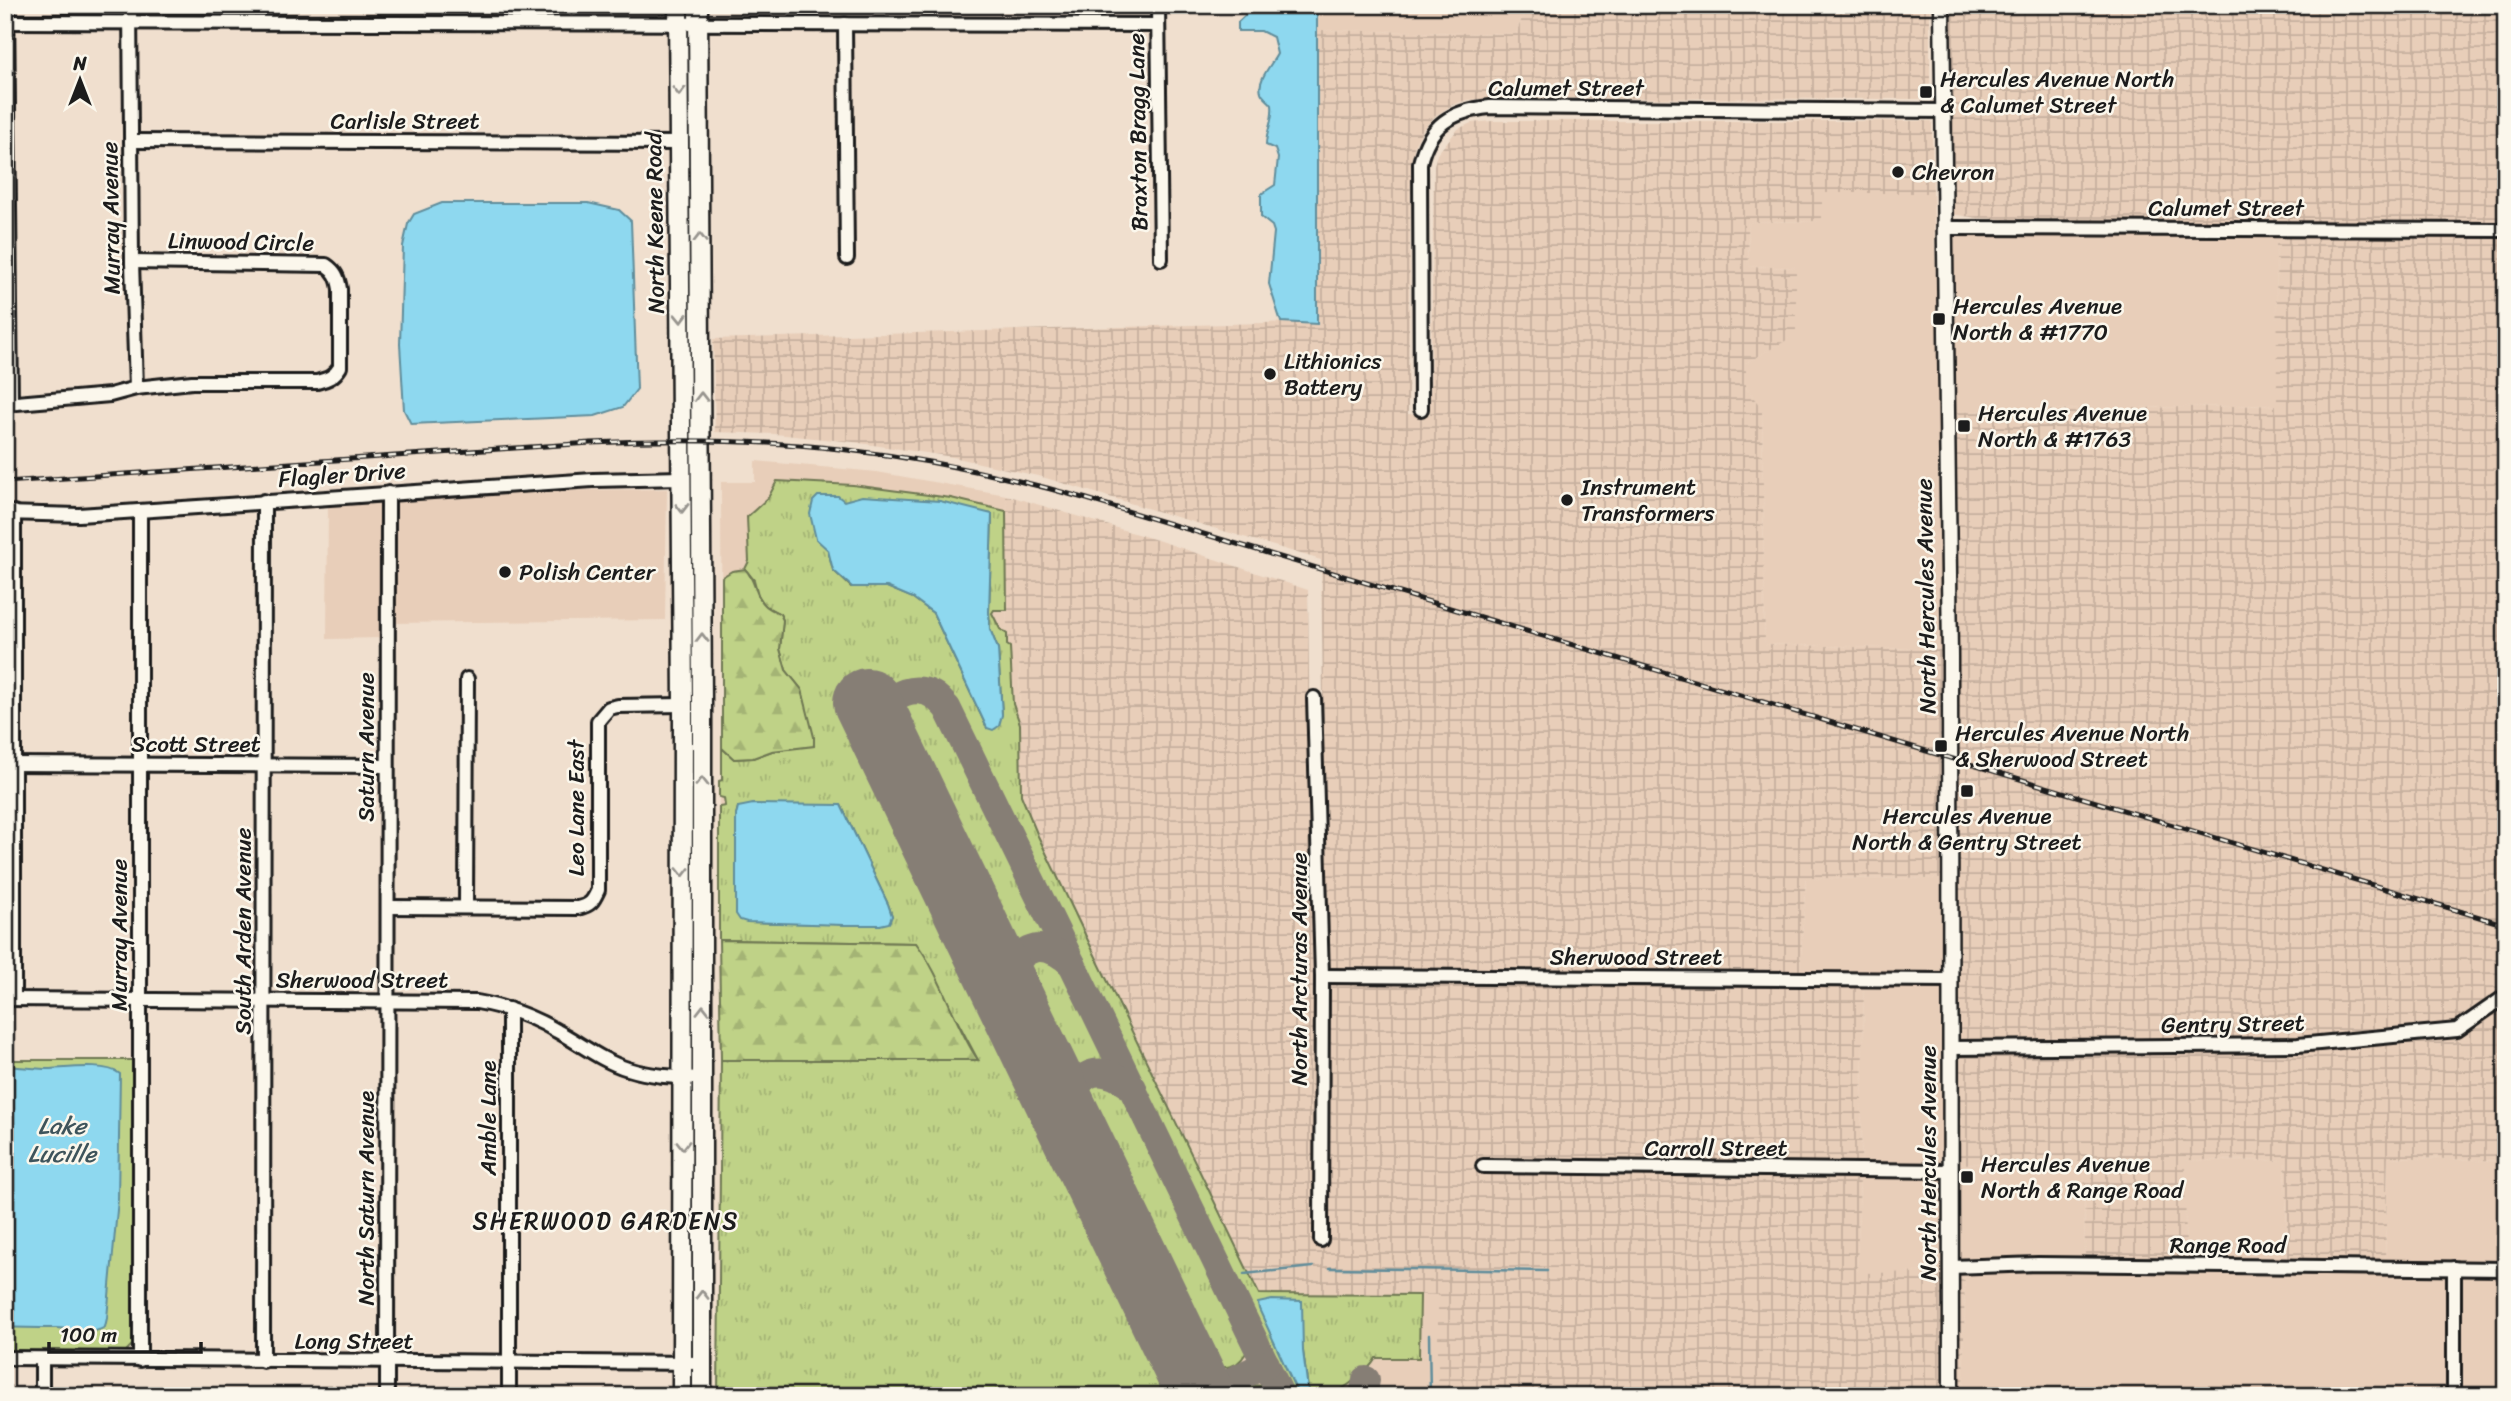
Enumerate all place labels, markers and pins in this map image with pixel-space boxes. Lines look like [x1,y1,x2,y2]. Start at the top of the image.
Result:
place label: Hercules Avenue North & Calumet Street [1940,59,2174,126]
marker: Hercules Avenue North & Calumet Street [1918,84,1934,100]
place label: Chevron [1912,152,1994,193]
marker: Chevron [1890,164,1906,180]
place label: Hercules Avenue North & #1770 [1953,286,2122,353]
marker: Hercules Avenue North & #1770 [1931,311,1947,327]
place label: Lithionics Battery [1284,341,1382,408]
marker: Lithionics Battery [1262,366,1278,382]
place label: Hercules Avenue North & #1763 [1978,393,2147,460]
marker: Hercules Avenue North & #1763 [1956,418,1972,434]
place label: Instrument Transformers [1580,467,1715,534]
marker: Instrument Transformers [1559,492,1575,508]
place label: Polish Center [519,552,657,593]
marker: Polish Center [497,564,513,580]
place label: Hercules Avenue North & Sherwood Street [1955,713,2189,780]
marker: Hercules Avenue North & Sherwood Street [1933,738,1949,754]
marker: Hercules Avenue North & Gentry Street [1959,783,1975,799]
place label: Hercules Avenue North & Gentry Street [1852,796,2082,863]
place label: Hercules Avenue North & Range Road [1981,1144,2185,1211]
marker: Hercules Avenue North & Range Road [1959,1169,1975,1185]

